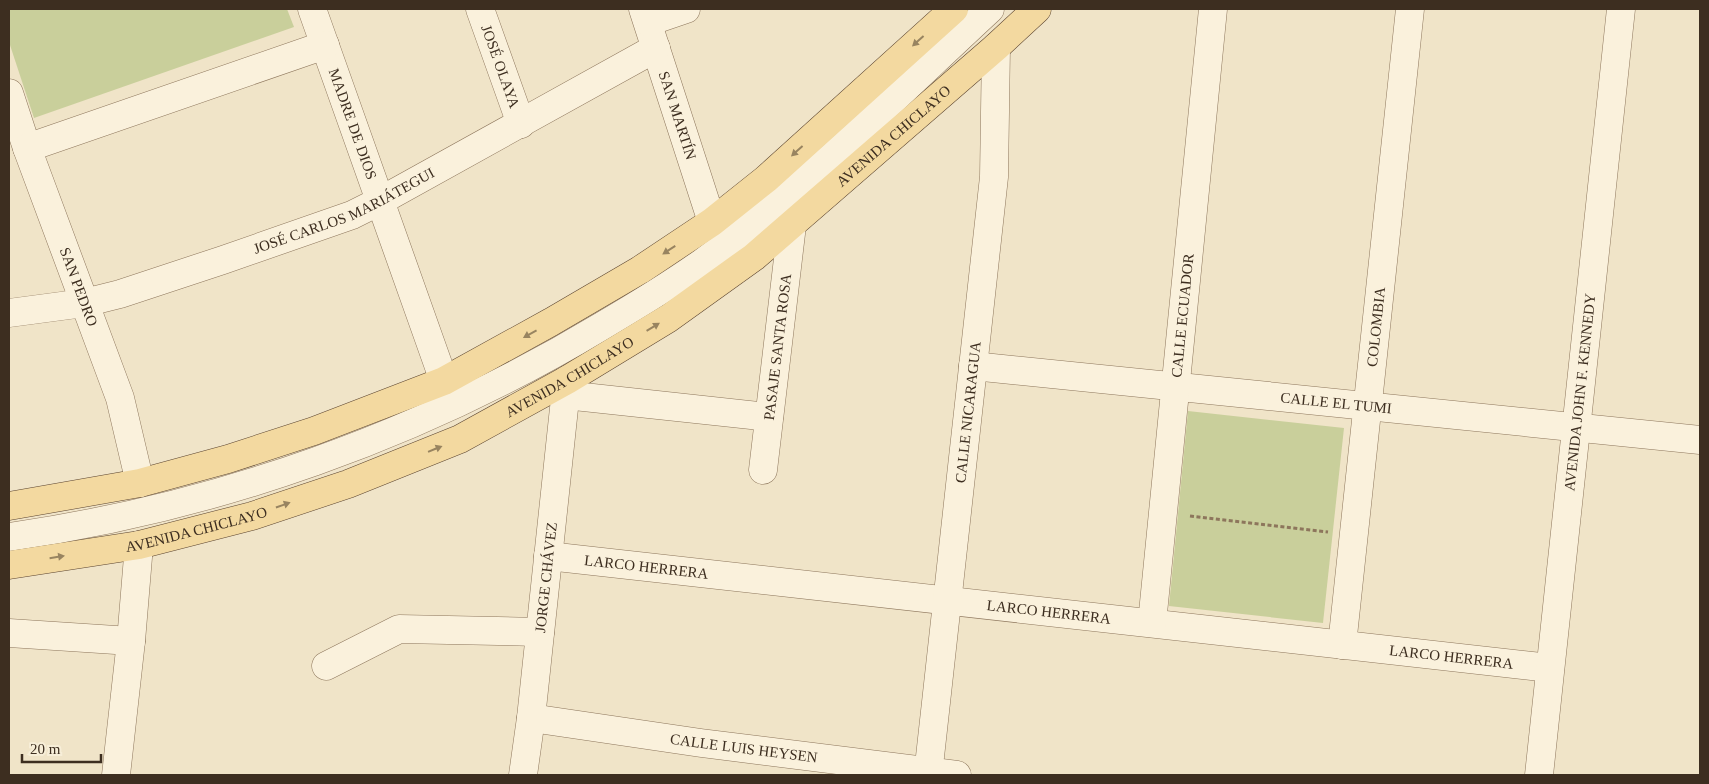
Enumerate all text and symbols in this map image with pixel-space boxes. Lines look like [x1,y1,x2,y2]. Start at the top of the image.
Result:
street label: JOSÉ OLAYA [478,23,523,110]
one-way arrow [911,36,924,47]
street label: MADRE DE DIOS [326,66,380,182]
street label: SAN MARTÍN [656,69,699,162]
street label: AVENIDA CHICLAYO [833,82,954,190]
one-way arrow [791,145,804,156]
street label: JOSÉ CARLOS MARIÁTEGUI [251,165,437,257]
street label: SAN PEDRO [57,245,101,329]
one-way arrow [663,246,676,255]
street label: CALLE ECUADOR [1168,253,1197,378]
street label: PASAJE SANTA ROSA [761,272,794,421]
street label: COLOMBIA [1364,286,1388,367]
street label: AVENIDA JOHN F. KENNEDY [1561,292,1599,492]
one-way arrow [647,323,660,332]
one-way arrow [523,329,536,338]
street label: AVENIDA CHICLAYO [503,333,637,420]
street label: CALLE NICARAGUA [952,340,984,484]
street label: CALLE EL TUMI [1280,389,1393,417]
one-way arrow [428,445,443,452]
one-way arrow [276,501,291,509]
street label: AVENIDA CHICLAYO [125,503,269,555]
street label: JORGE CHÁVEZ [532,521,560,634]
street label: LARCO HERRERA [584,552,709,582]
one-way arrow [49,553,65,561]
street label: LARCO HERRERA [986,597,1112,627]
street label: LARCO HERRERA [1389,642,1514,672]
street label: CALLE LUIS HEYSEN [669,731,819,766]
scale bar [22,732,101,764]
text: 20 m [30,741,61,757]

